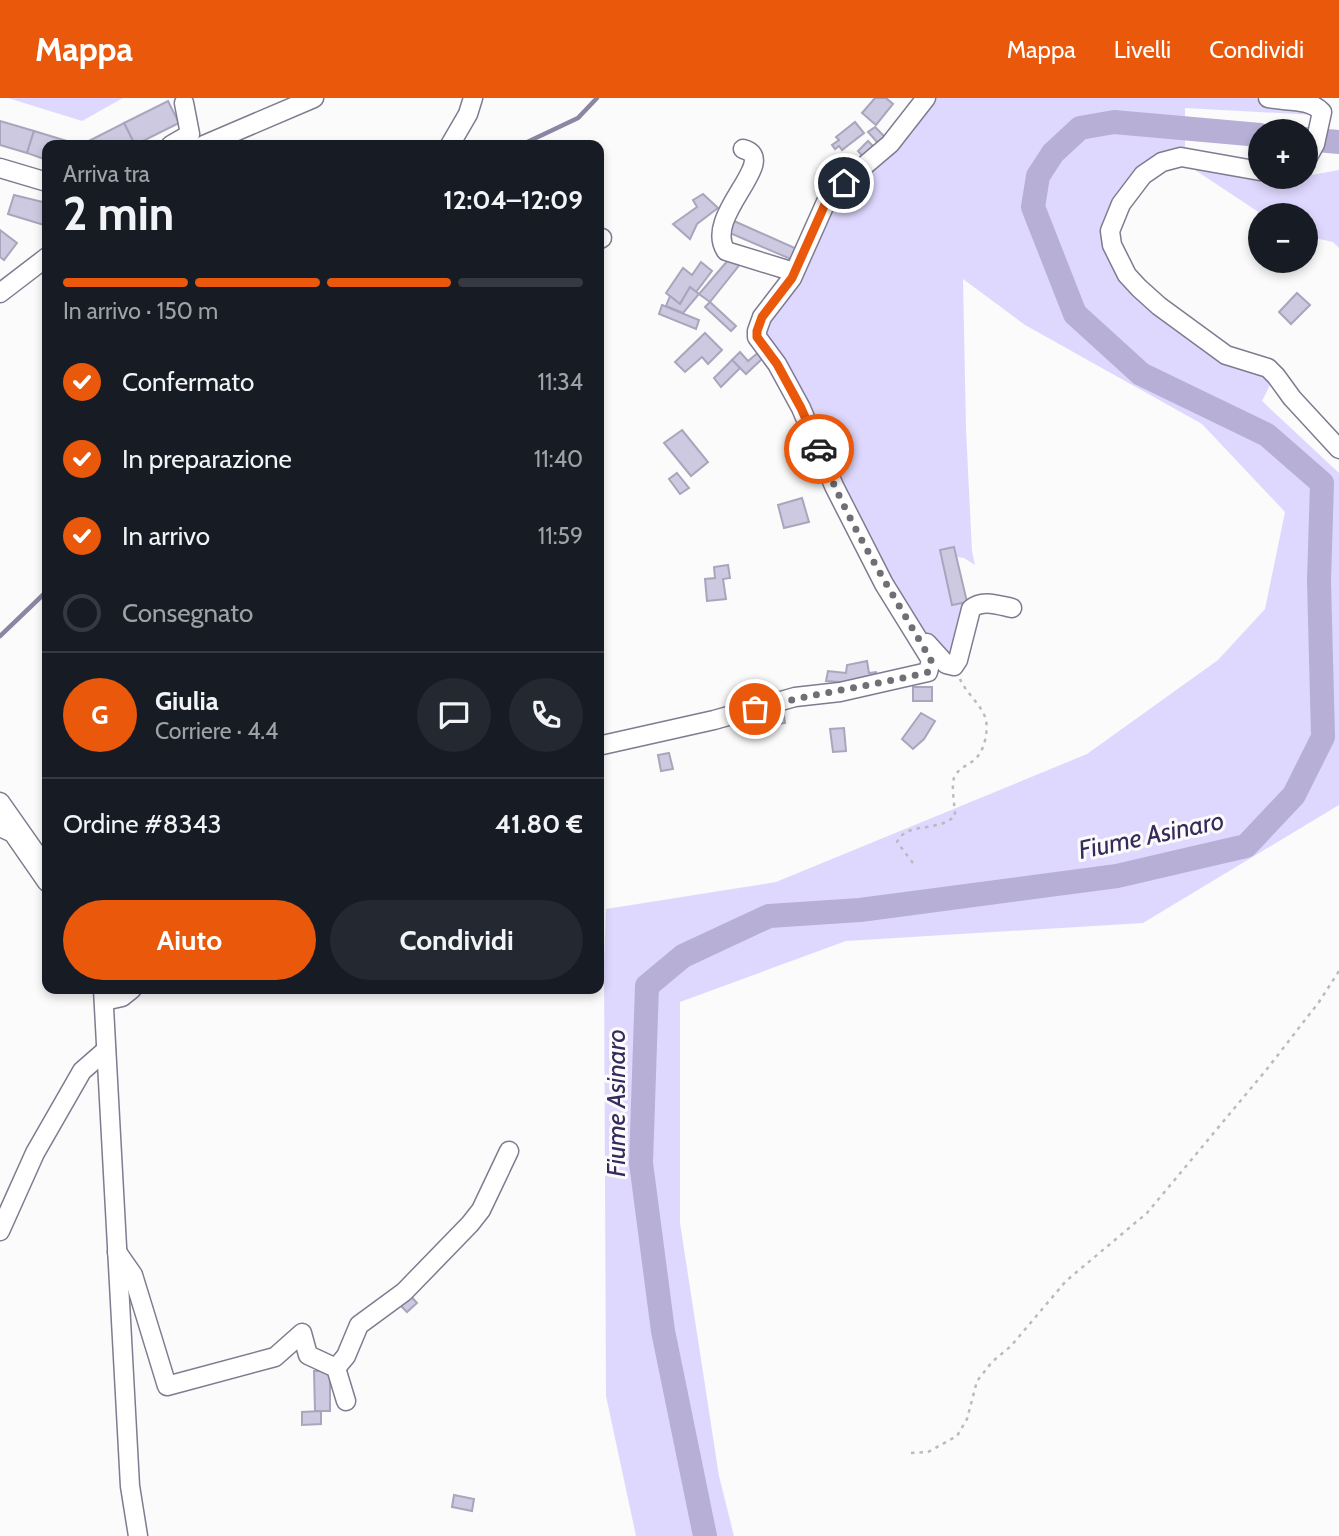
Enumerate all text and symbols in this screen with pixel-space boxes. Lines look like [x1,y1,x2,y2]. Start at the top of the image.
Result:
text: Mappa [35,29,133,69]
text: Mappa [1007,35,1076,64]
text: Livelli [1114,35,1171,64]
text: Condividi [1209,35,1304,64]
map controls [1248,119,1318,273]
button: + [1248,119,1318,189]
pin [814,153,874,213]
text: Arriva tra [63,160,150,188]
icon: home [825,164,863,202]
text: 12:04–12:09 [443,184,583,216]
text: 2 min [63,186,174,242]
button: − [1248,203,1318,273]
text: In arrivo · 150 m [63,297,218,325]
icon: check [63,363,101,401]
text: Confermato [122,366,254,398]
text: 11:34 [537,368,583,396]
courier [784,414,854,484]
icon: car [800,430,838,468]
icon: check [63,440,101,478]
text: In preparazione [122,443,292,475]
text: 11:40 [534,445,583,473]
icon: check [63,517,101,555]
text: In arrivo [122,520,210,552]
text: 11:59 [538,522,583,550]
text: Consegnato [122,597,253,629]
button: chat [417,678,491,752]
button: phone [509,678,583,752]
pin [725,679,785,739]
text: Giulia [155,685,219,717]
icon: bag [736,690,774,728]
text: G [91,699,109,731]
text: Corriere · 4.4 [155,717,278,745]
water label: Fiume Asinaro [1075,804,1227,866]
text: Ordine #8343 [63,808,222,840]
text: 41.80 € [495,808,583,840]
button: Aiuto [63,900,316,980]
button: Condividi [330,900,583,980]
water label: Fiume Asinaro [600,1029,632,1177]

